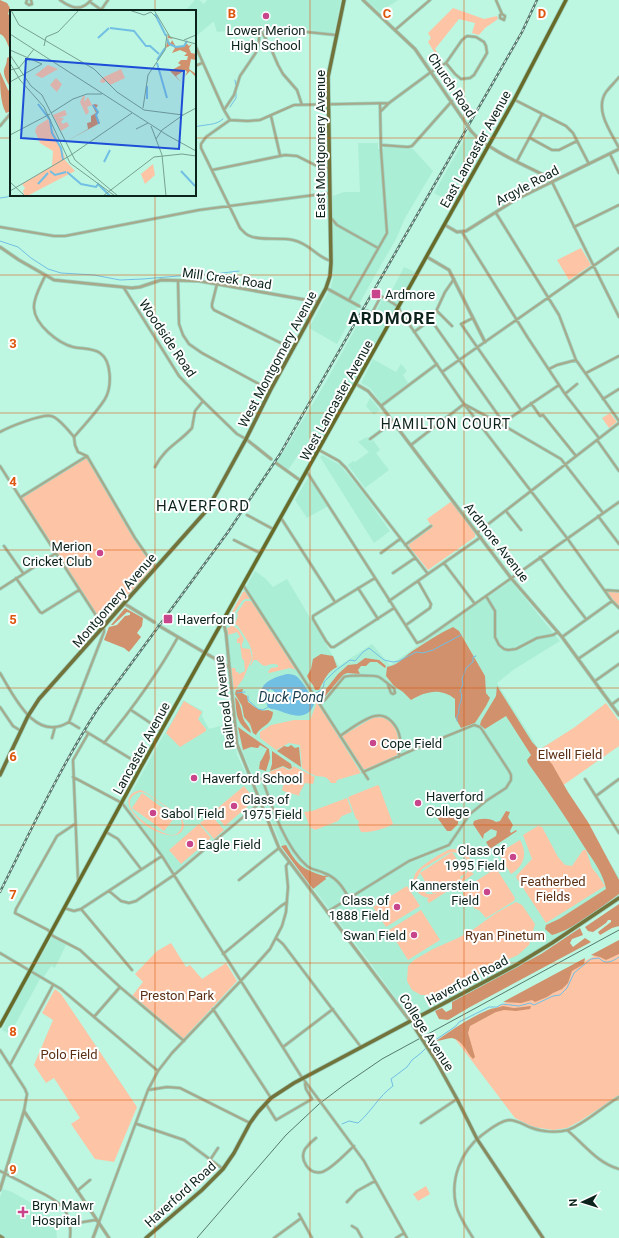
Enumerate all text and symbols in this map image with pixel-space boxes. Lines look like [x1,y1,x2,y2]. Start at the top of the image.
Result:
text: B [228,6,236,21]
text: C [383,6,392,21]
text: D [538,6,546,21]
inset map [10,10,196,196]
marker: Lower Merion High School [261,11,271,21]
place label: Lower Merion High School [226,23,306,53]
street label: Church Road [425,50,479,120]
street label: East Montgomery Avenue [313,70,328,218]
street label: East Lancaster Avenue [437,88,514,211]
street label: Argyle Road [493,163,561,208]
street label: Mill Creek Road [181,265,273,292]
place label: Ardmore [385,287,435,302]
marker: Ardmore [370,288,382,300]
street label: West Montgomery Avenue [235,289,320,430]
street label: Woodside Road [136,297,199,380]
district label: ARDMORE [348,308,436,328]
text: 3 [9,336,17,351]
street label: West Lancaster Avenue [297,337,376,463]
district label: HAMILTON COURT [381,416,511,432]
text: 4 [9,474,17,489]
district label: HAVERFORD [156,497,250,515]
street label: Ardmore Avenue [461,500,532,585]
place label: Merion Cricket Club [22,539,92,569]
marker: Merion Cricket Club [95,548,105,558]
street label: Montgomery Avenue [69,550,159,650]
text: 5 [9,612,17,627]
place label: Haverford [177,612,234,627]
marker: Haverford [162,613,174,625]
street label: Railroad Avenue [211,655,238,749]
water label: Duck Pond [258,689,324,705]
street label: Lancaster Avenue [110,699,173,797]
place label: Cope Field [381,736,442,751]
marker: Cope Field [368,738,378,748]
park label: Elwell Field [538,747,602,762]
text: 6 [9,749,17,764]
place label: Haverford School [202,771,302,786]
marker: Haverford School [189,773,199,783]
place label: Haverford College [426,789,483,819]
place label: Class of 1975 Field [242,792,302,822]
marker: Haverford College [413,798,423,808]
marker: Class of 1975 Field [229,801,239,811]
place label: Sabol Field [161,806,225,821]
marker: Sabol Field [148,808,158,818]
place label: Eagle Field [198,837,261,852]
marker: Eagle Field [185,839,195,849]
place label: Class of 1995 Field [445,843,505,873]
marker: Class of 1995 Field [508,852,518,862]
park label: Featherbed Fields [520,874,586,904]
place label: Kannerstein Field [410,878,479,908]
text: 7 [9,887,17,902]
marker: Kannerstein Field [482,887,492,897]
place label: Class of 1888 Field [329,893,389,923]
marker: Class of 1888 Field [392,902,402,912]
place label: Swan Field [343,928,406,943]
park label: Ryan Pinetum [465,928,545,943]
marker: Swan Field [409,930,419,940]
street label: Haverford Road [424,953,511,1008]
park label: Preston Park [140,988,215,1003]
street label: College Avenue [396,991,457,1074]
text: 8 [9,1024,17,1039]
park label: Polo Field [40,1047,98,1062]
street label: Haverford Road [142,1159,219,1230]
text: 9 [9,1162,17,1177]
north arrow [563,1182,603,1222]
place label: Bryn Mawr Hospital [32,1198,94,1228]
text: N [567,1198,580,1207]
marker: Bryn Mawr Hospital [17,1206,29,1218]

